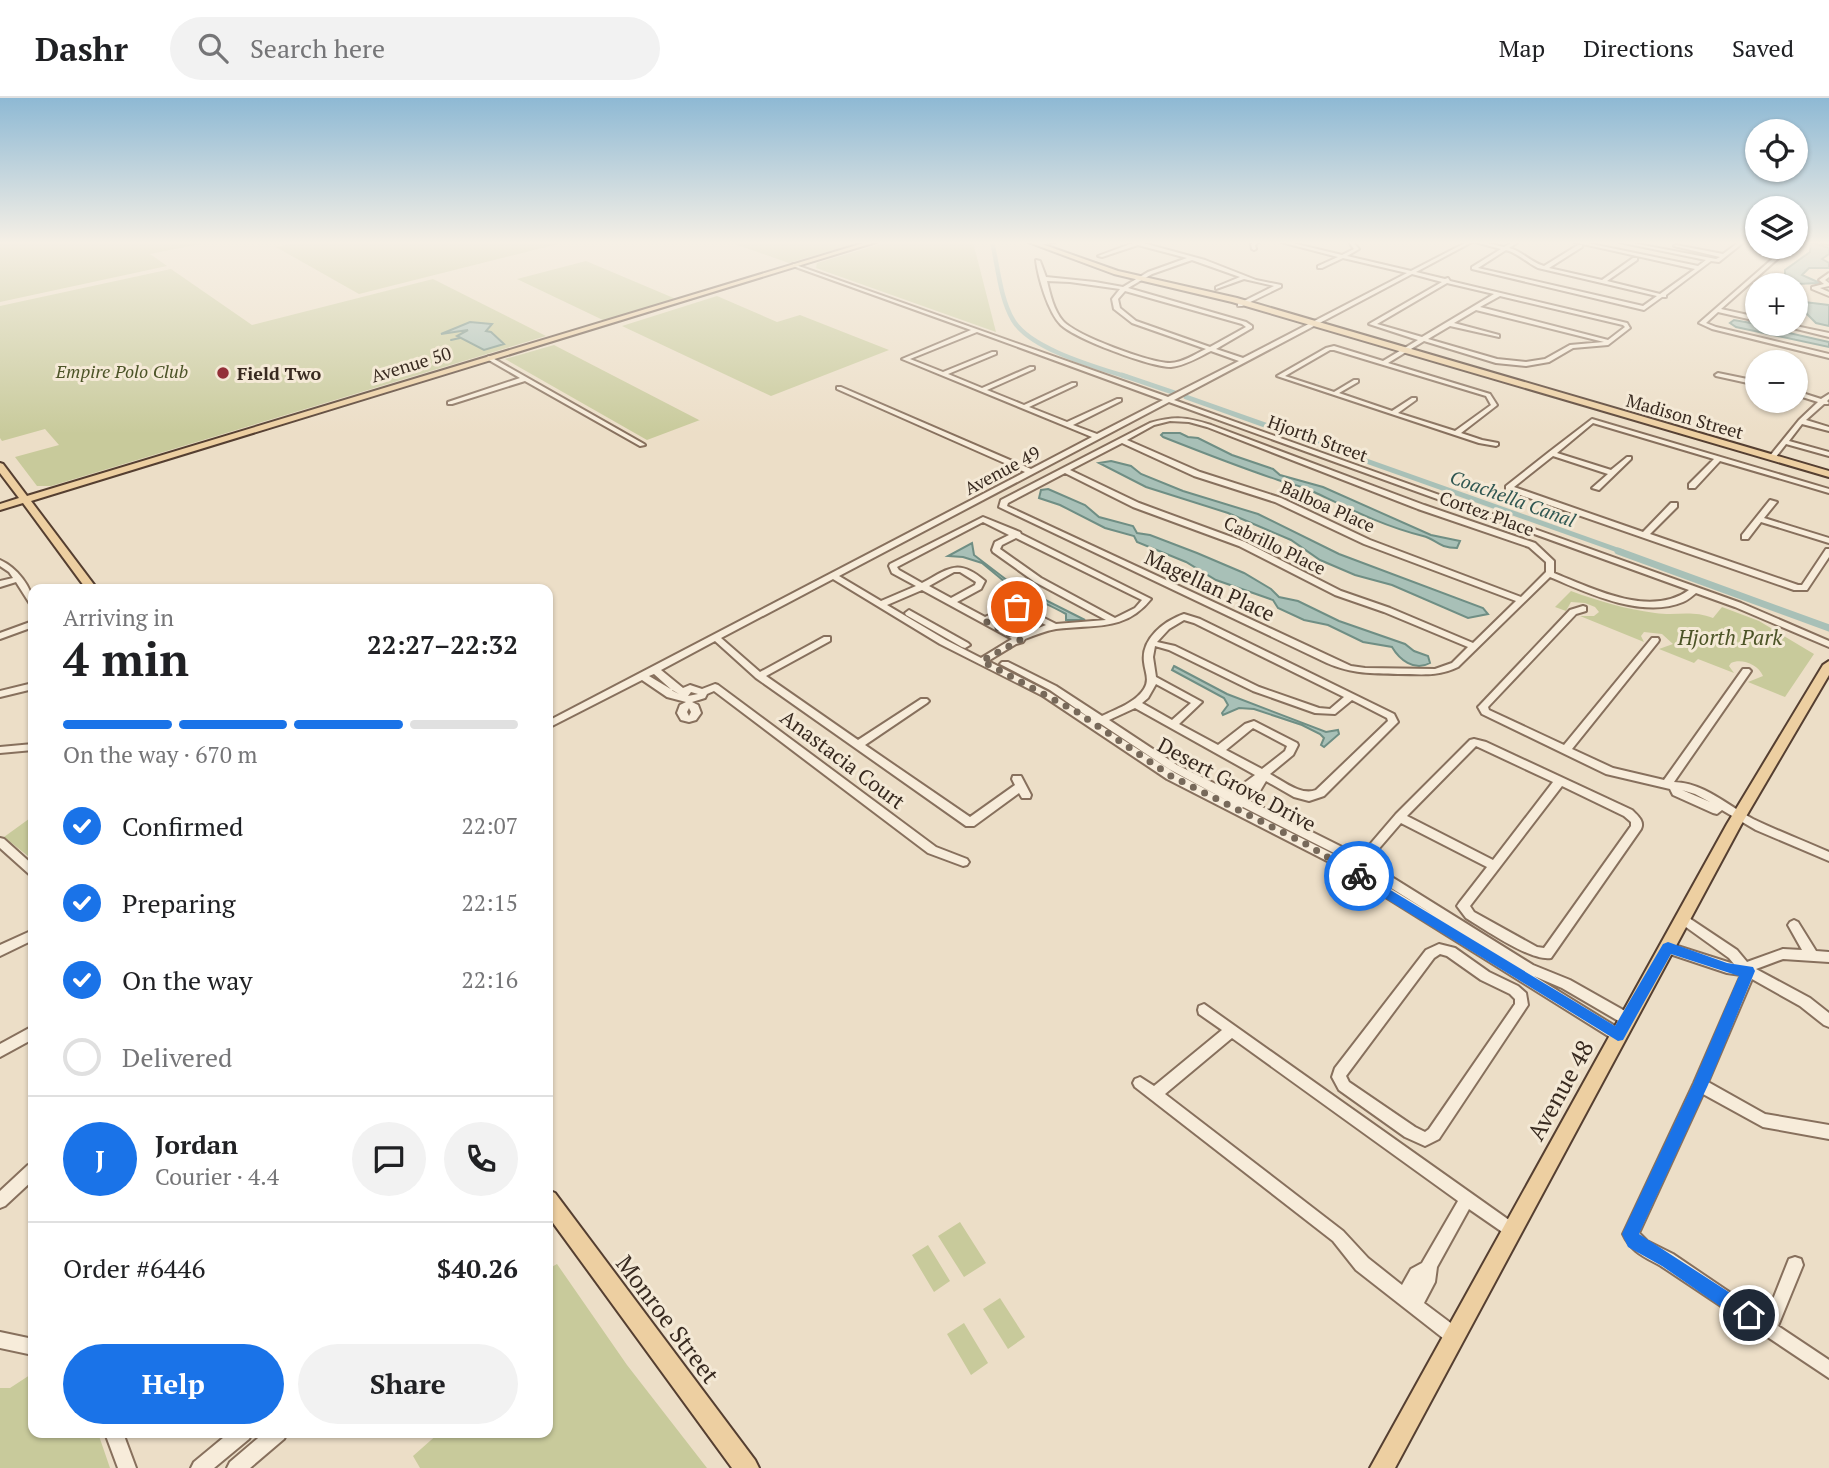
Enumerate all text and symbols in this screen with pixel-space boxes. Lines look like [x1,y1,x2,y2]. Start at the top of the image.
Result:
search box [170,17,660,80]
text: Dashr [35,27,128,70]
icon: search [194,29,232,67]
text: Search here [250,31,385,65]
text: Map [1499,32,1545,64]
text: Directions [1583,32,1694,64]
text: Saved [1732,32,1794,64]
map controls [1745,119,1808,413]
button: locate [1745,119,1808,182]
button: layers [1745,196,1808,259]
button: + [1745,273,1808,336]
street label: Avenue 50 [368,340,454,388]
button: − [1745,350,1808,413]
park label: Empire Polo Club [55,359,188,383]
place label: Field Two [237,361,322,385]
marker: Field Two [215,365,231,381]
street label: Madison Street [1624,388,1747,444]
street label: Hjorth Street [1265,409,1372,467]
street label: Avenue 49 [960,440,1044,500]
water label: Coachella Canal [1447,464,1580,533]
street label: Balboa Place [1277,474,1379,538]
street label: Cortez Place [1436,485,1538,541]
street label: Cabrillo Place [1220,510,1330,580]
street label: Magellan Place [1140,543,1280,627]
pin [987,577,1047,637]
icon: bag [998,588,1036,626]
text: Arriving in [63,602,174,633]
park label: Hjorth Park [1677,623,1783,651]
text: 22:27–22:32 [367,627,518,661]
text: 4 min [63,628,189,689]
street label: Anastacia Court [775,703,911,815]
street label: Desert Grove Drive [1153,730,1321,838]
text: On the way · 670 m [63,739,257,770]
icon: check [63,807,101,845]
text: Confirmed [122,809,243,843]
text: 22:07 [461,810,518,841]
courier [1324,841,1394,911]
icon: bike [1340,857,1378,895]
icon: check [63,884,101,922]
text: Preparing [122,886,235,920]
text: 22:15 [461,887,518,918]
icon: check [63,961,101,999]
text: On the way [122,963,253,997]
text: 22:16 [461,964,518,995]
street label: Avenue 48 [1519,1034,1601,1146]
text: Delivered [122,1040,232,1074]
button: chat [352,1122,426,1196]
button: phone [444,1122,518,1196]
text: Jordan [155,1127,238,1161]
text: J [95,1142,105,1176]
text: Courier · 4.4 [155,1161,279,1192]
street label: Monroe Street [609,1248,727,1390]
text: Order #6446 [63,1251,205,1285]
text: $40.26 [437,1251,518,1285]
pin [1719,1285,1779,1345]
icon: home [1730,1296,1768,1334]
button: Help [63,1344,284,1424]
button: Share [298,1344,518,1424]

